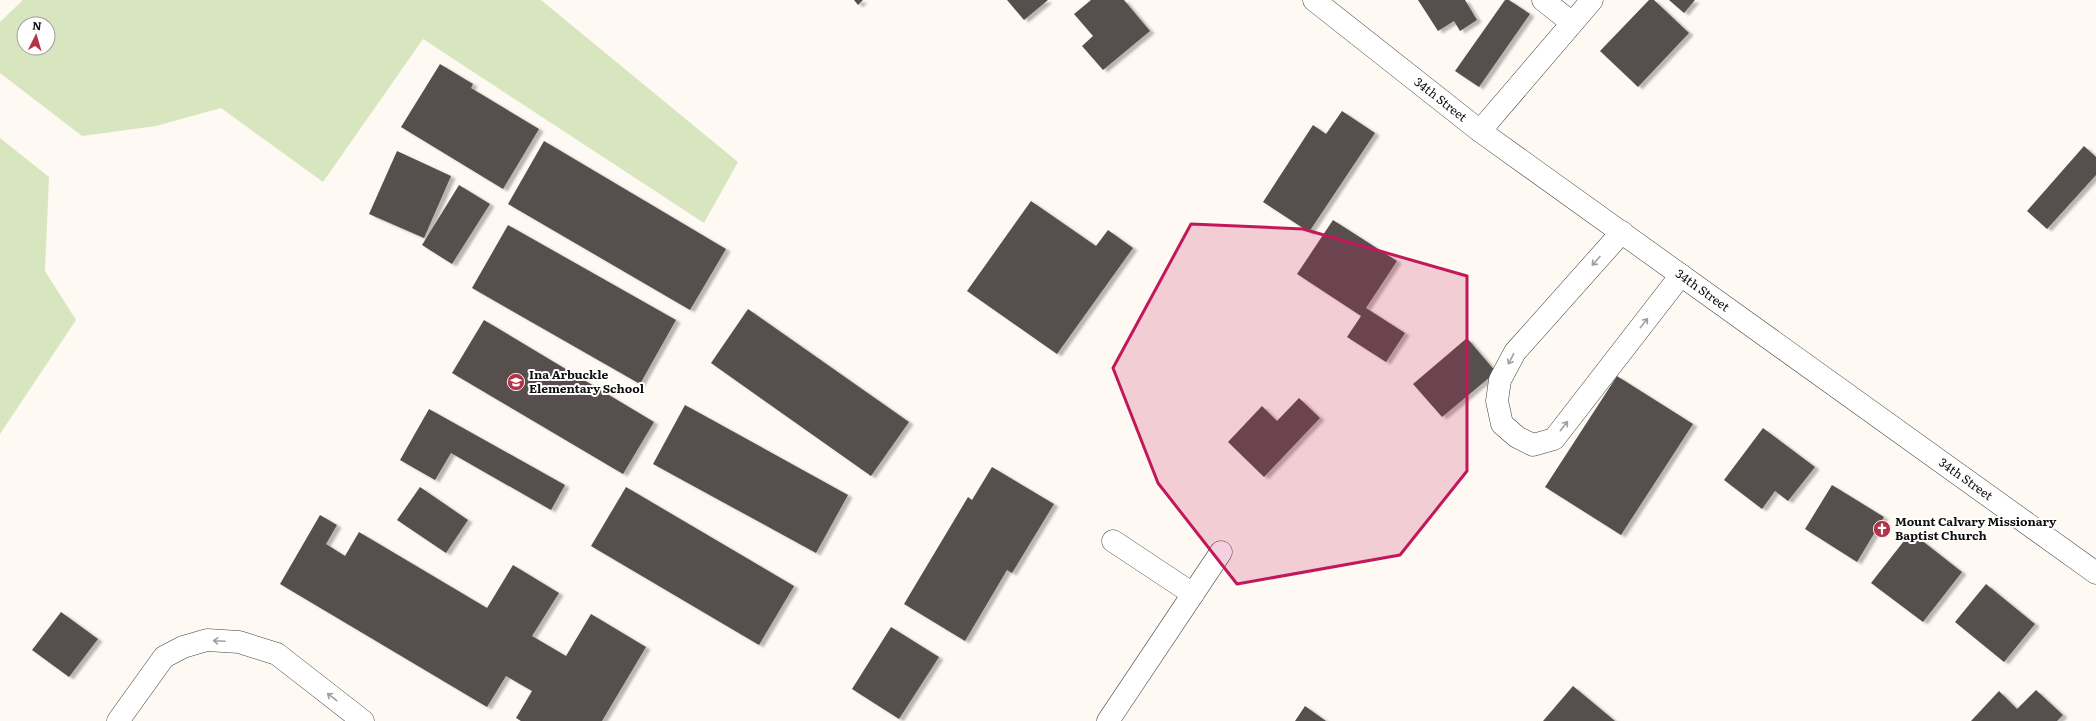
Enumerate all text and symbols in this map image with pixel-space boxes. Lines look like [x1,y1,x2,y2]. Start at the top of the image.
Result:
north arrow [16,16,56,56]
text: N [32,17,42,33]
street label: 34th Street [1411,72,1471,126]
one-way arrow [1591,256,1600,267]
street label: 34th Street [1672,264,1734,315]
one-way arrow [1640,318,1648,329]
one-way arrow [1506,353,1514,365]
place label: Ina Arbuckle Elementary School [529,365,645,397]
school or university icon: Ina Arbuckle Elementary School [506,372,526,392]
one-way arrow [1560,420,1568,431]
street label: 34th Street [1935,453,1997,504]
place label: Mount Calvary Missionary Baptist Church [1895,512,2057,544]
church icon: Mount Calvary Missionary Baptist Church [1872,519,1892,539]
one-way arrow [213,637,226,645]
one-way arrow [327,693,338,701]

